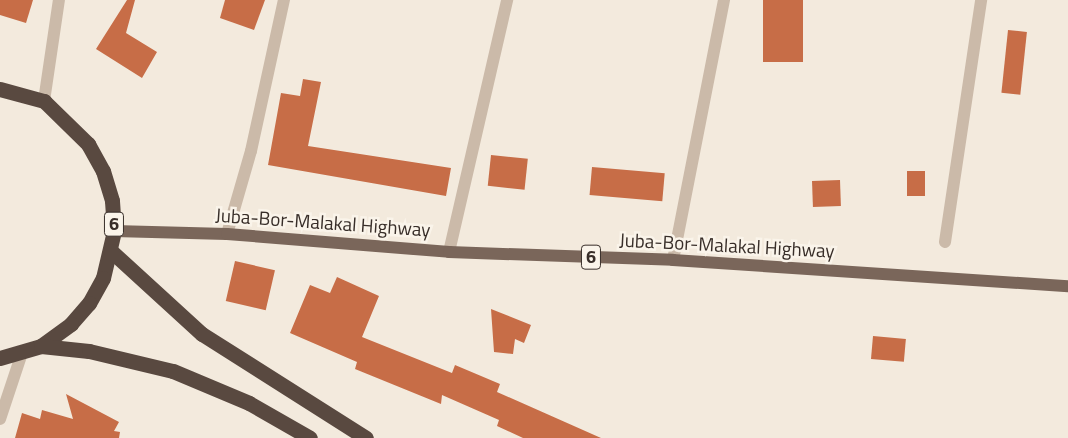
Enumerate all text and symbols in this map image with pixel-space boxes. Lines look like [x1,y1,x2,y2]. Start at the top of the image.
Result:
street label: Juba-Bor-Malakal Highway [215,203,431,241]
road number: 6 [103,208,125,240]
street label: Juba-Bor-Malakal Highway [619,228,835,262]
road number: 6 [580,242,602,272]

